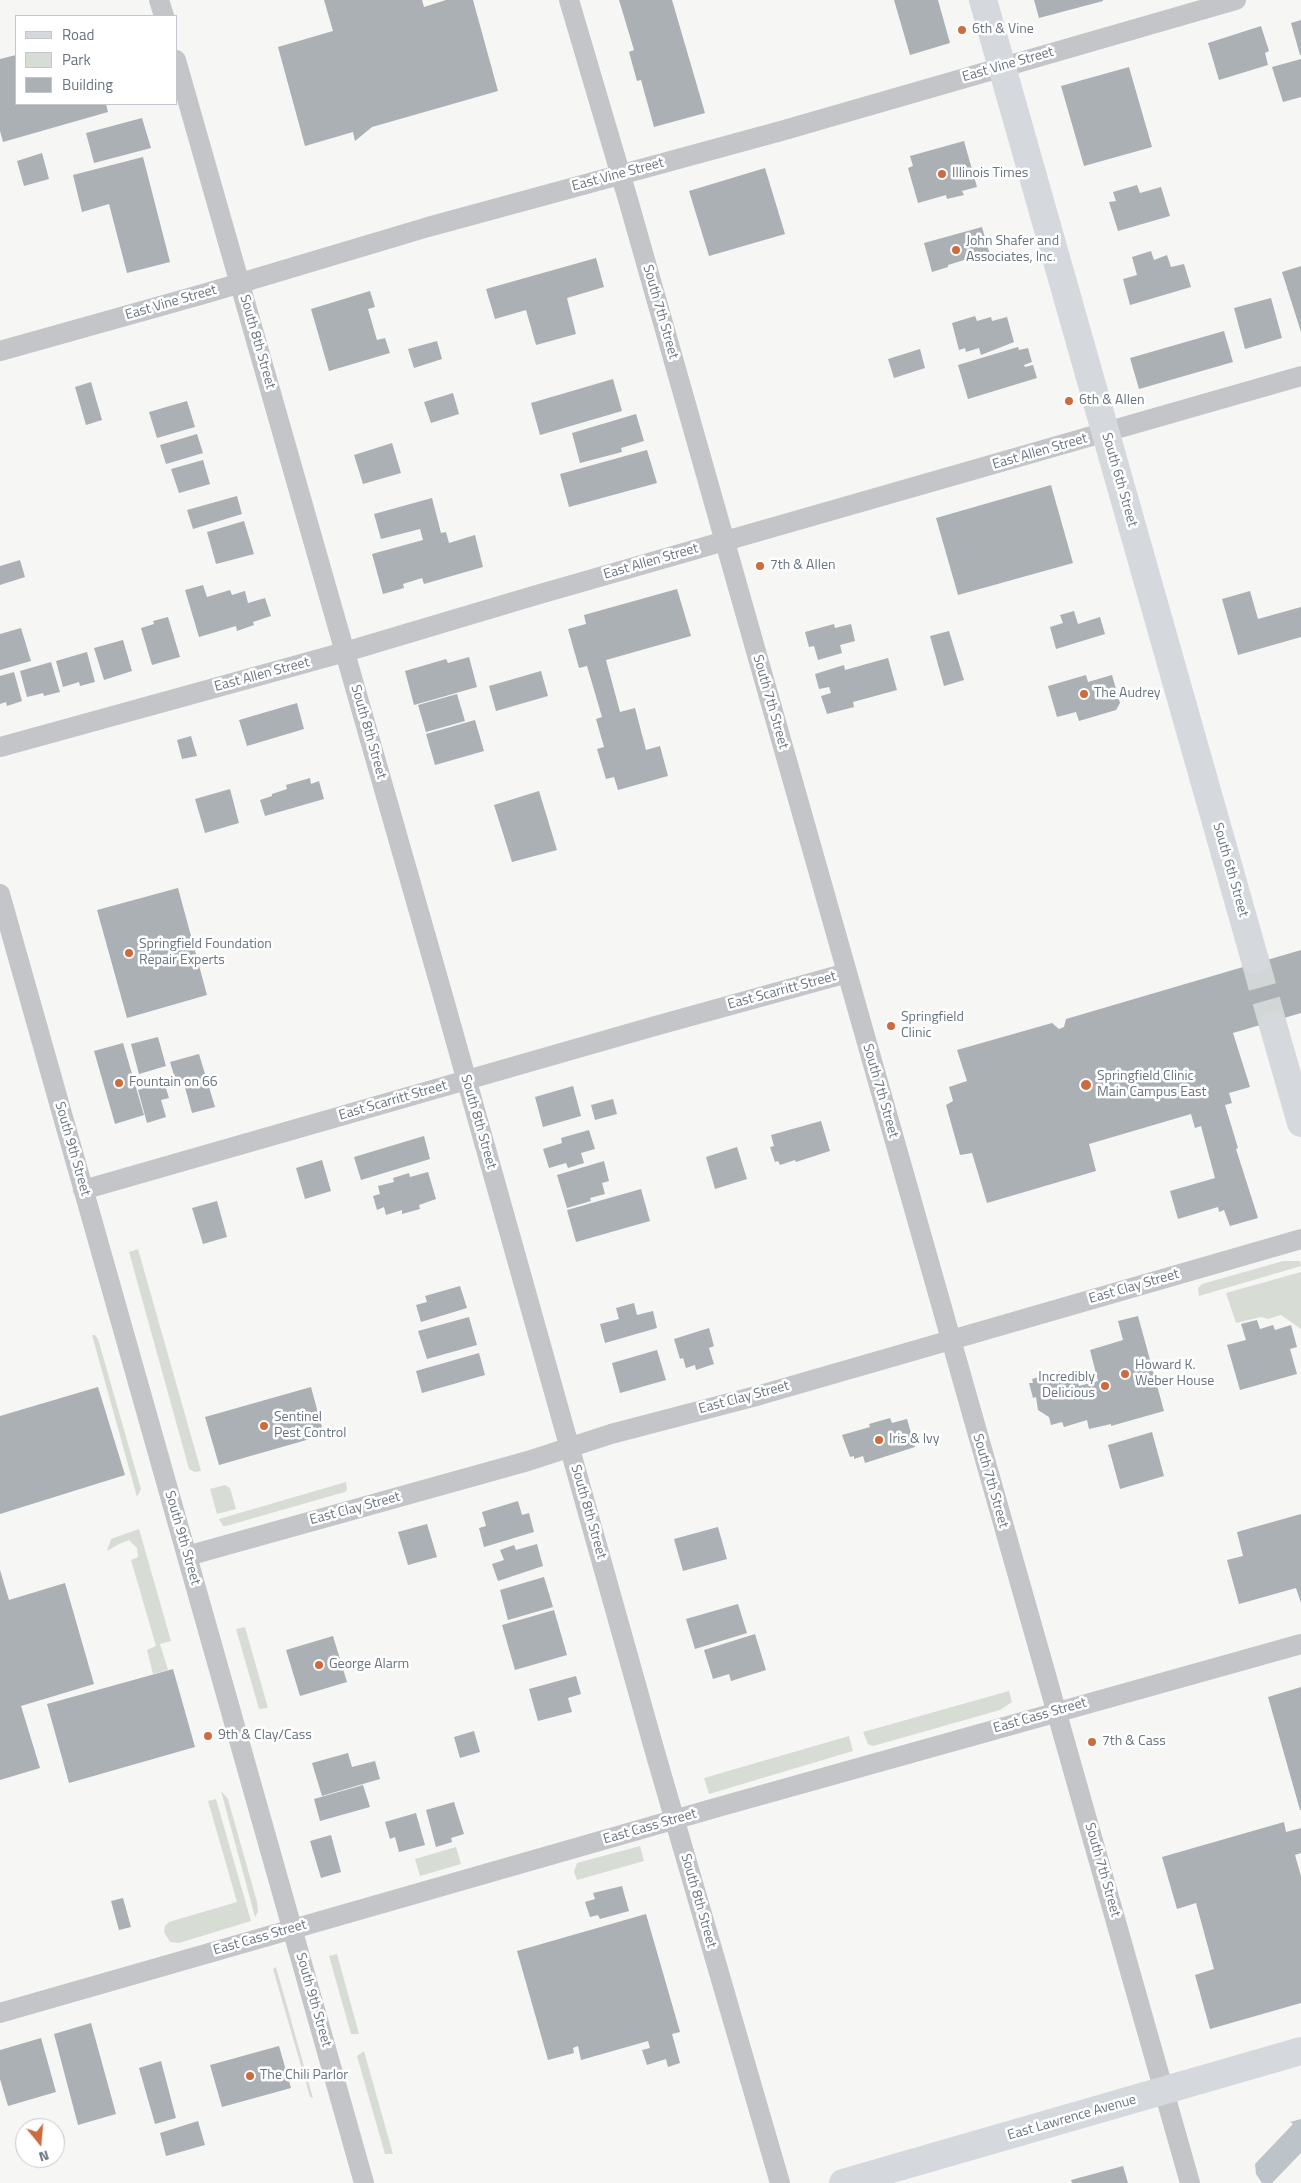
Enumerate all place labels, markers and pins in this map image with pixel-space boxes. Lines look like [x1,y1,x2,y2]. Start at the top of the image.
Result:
place label: 6th & Vine [972,22,1034,38]
marker: 6th & Vine [956,24,968,36]
place label: Illinois Times [952,166,1028,182]
marker: Illinois Times [936,168,948,180]
place label: John Shafer and Associates, Inc. [966,234,1059,266]
marker: John Shafer and Associates, Inc. [950,244,962,256]
place label: 6th & Allen [1079,393,1144,409]
marker: 6th & Allen [1063,395,1075,407]
place label: 7th & Allen [770,558,835,574]
marker: 7th & Allen [754,560,766,572]
place label: The Audrey [1094,686,1161,702]
marker: The Audrey [1078,688,1090,700]
place label: Springfield Foundation Repair Experts [139,937,272,970]
marker: Springfield Foundation Repair Experts [123,947,135,959]
place label: Springfield Clinic [901,1010,964,1042]
marker: Springfield Clinic [885,1020,897,1032]
place label: Springfield Clinic Main Campus East [1097,1069,1206,1102]
place label: Fountain on 66 [129,1075,218,1091]
marker: Fountain on 66 [113,1077,125,1089]
marker: Springfield Clinic Main Campus East [1079,1078,1093,1092]
place label: Howard K. Weber House [1135,1358,1214,1390]
marker: Howard K. Weber House [1119,1368,1131,1380]
place label: Incredibly Delicious [1038,1370,1095,1402]
marker: Incredibly Delicious [1099,1380,1111,1392]
place label: Sentinel Pest Control [274,1410,346,1442]
marker: Sentinel Pest Control [258,1420,270,1432]
place label: Iris & Ivy [889,1432,940,1448]
marker: Iris & Ivy [873,1434,885,1446]
place label: George Alarm [329,1657,409,1673]
marker: George Alarm [313,1659,325,1671]
place label: 9th & Clay/Cass [218,1728,312,1744]
marker: 9th & Clay/Cass [202,1730,214,1742]
place label: 7th & Cass [1102,1734,1166,1750]
marker: 7th & Cass [1086,1736,1098,1748]
place label: The Chili Parlor [260,2068,348,2084]
marker: The Chili Parlor [244,2070,256,2082]

